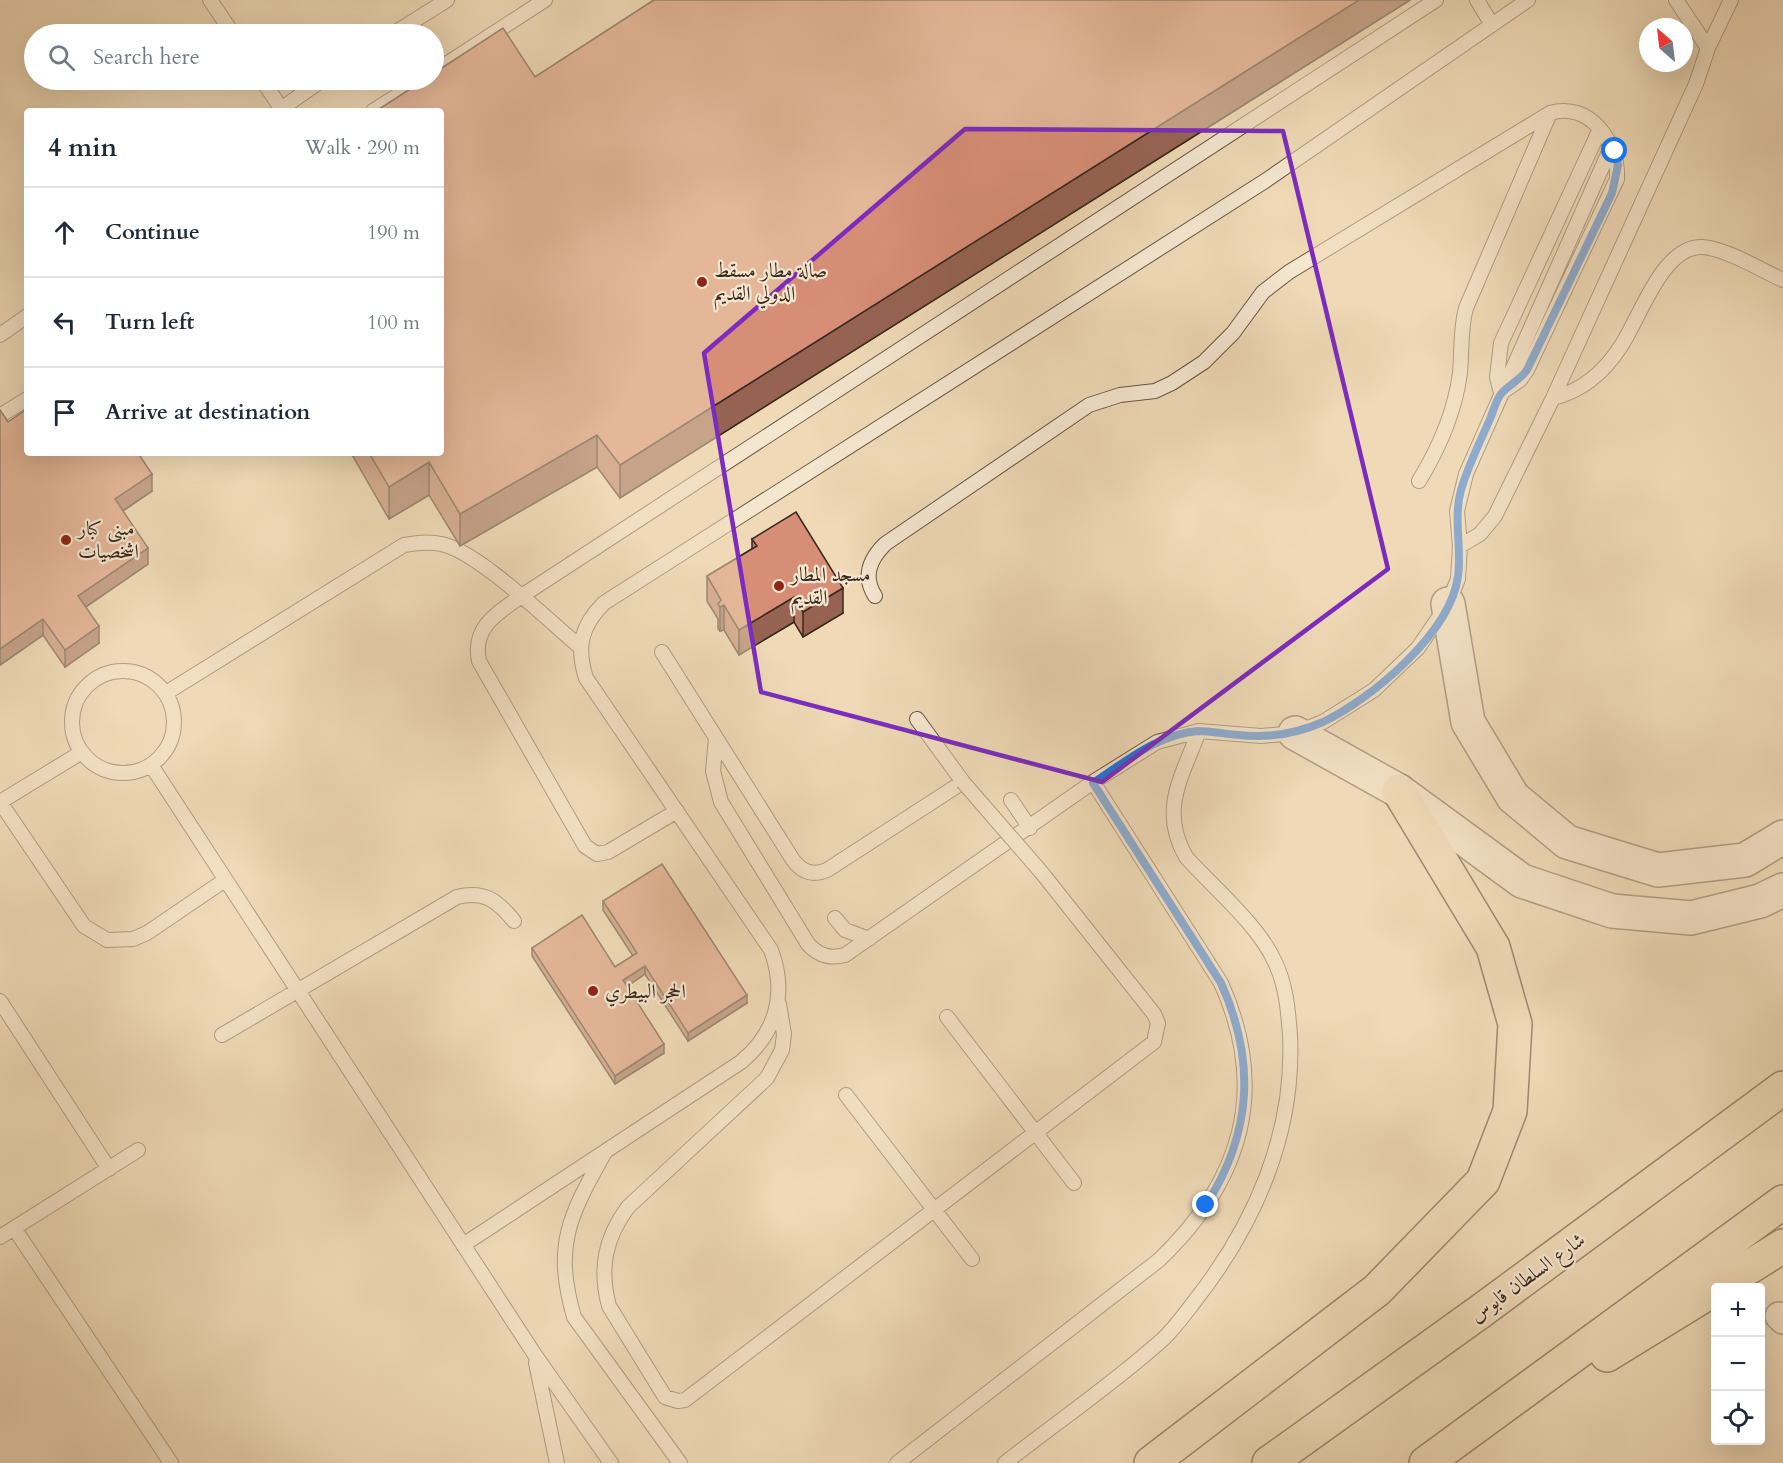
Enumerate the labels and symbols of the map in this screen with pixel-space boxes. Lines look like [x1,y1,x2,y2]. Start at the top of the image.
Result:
north arrow [1639,18,1693,72]
route start [1601,137,1627,163]
place label: صالة مطار مسقط الدولي القديم [714,257,827,311]
marker: صالة مطار مسقط الدولي القديم [695,275,709,289]
place label: مبنى كبار اشخصيات [76,515,139,565]
marker: مبنى كبار اشخصيات [59,533,73,547]
place label: مسجد المطار القديم [789,561,871,615]
marker: مسجد المطار القديم [772,579,786,593]
place label: الحجر البيطري [605,978,686,1007]
marker: الحجر البيطري [586,984,600,998]
route end [1192,1191,1218,1217]
street label: شارع السلطان قابوس [1464,1226,1593,1332]

